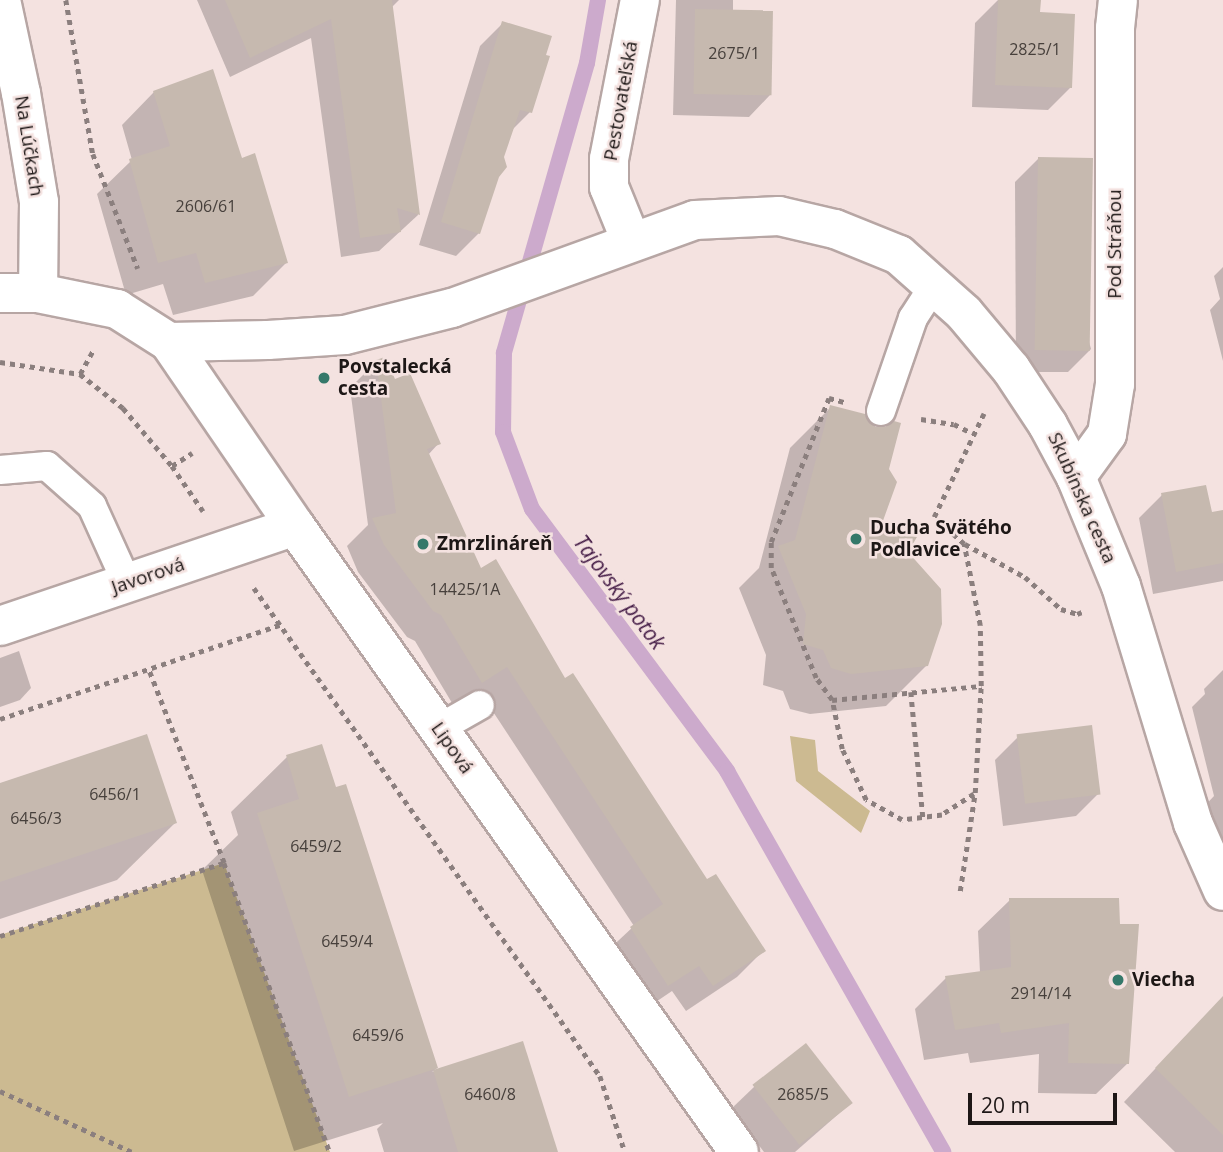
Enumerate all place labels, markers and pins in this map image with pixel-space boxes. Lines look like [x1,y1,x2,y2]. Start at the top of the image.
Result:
place label: Povstalecká cesta [338,356,452,400]
marker: Povstalecká cesta [316,370,332,386]
place label: Ducha Svätého Podlavice [870,517,1012,561]
marker: Ducha Svätého Podlavice [848,531,864,547]
place label: Zmrzlináreň [437,533,552,555]
marker: Zmrzlináreň [415,536,431,552]
place label: Viecha [1132,969,1195,991]
marker: Viecha [1110,972,1126,988]

